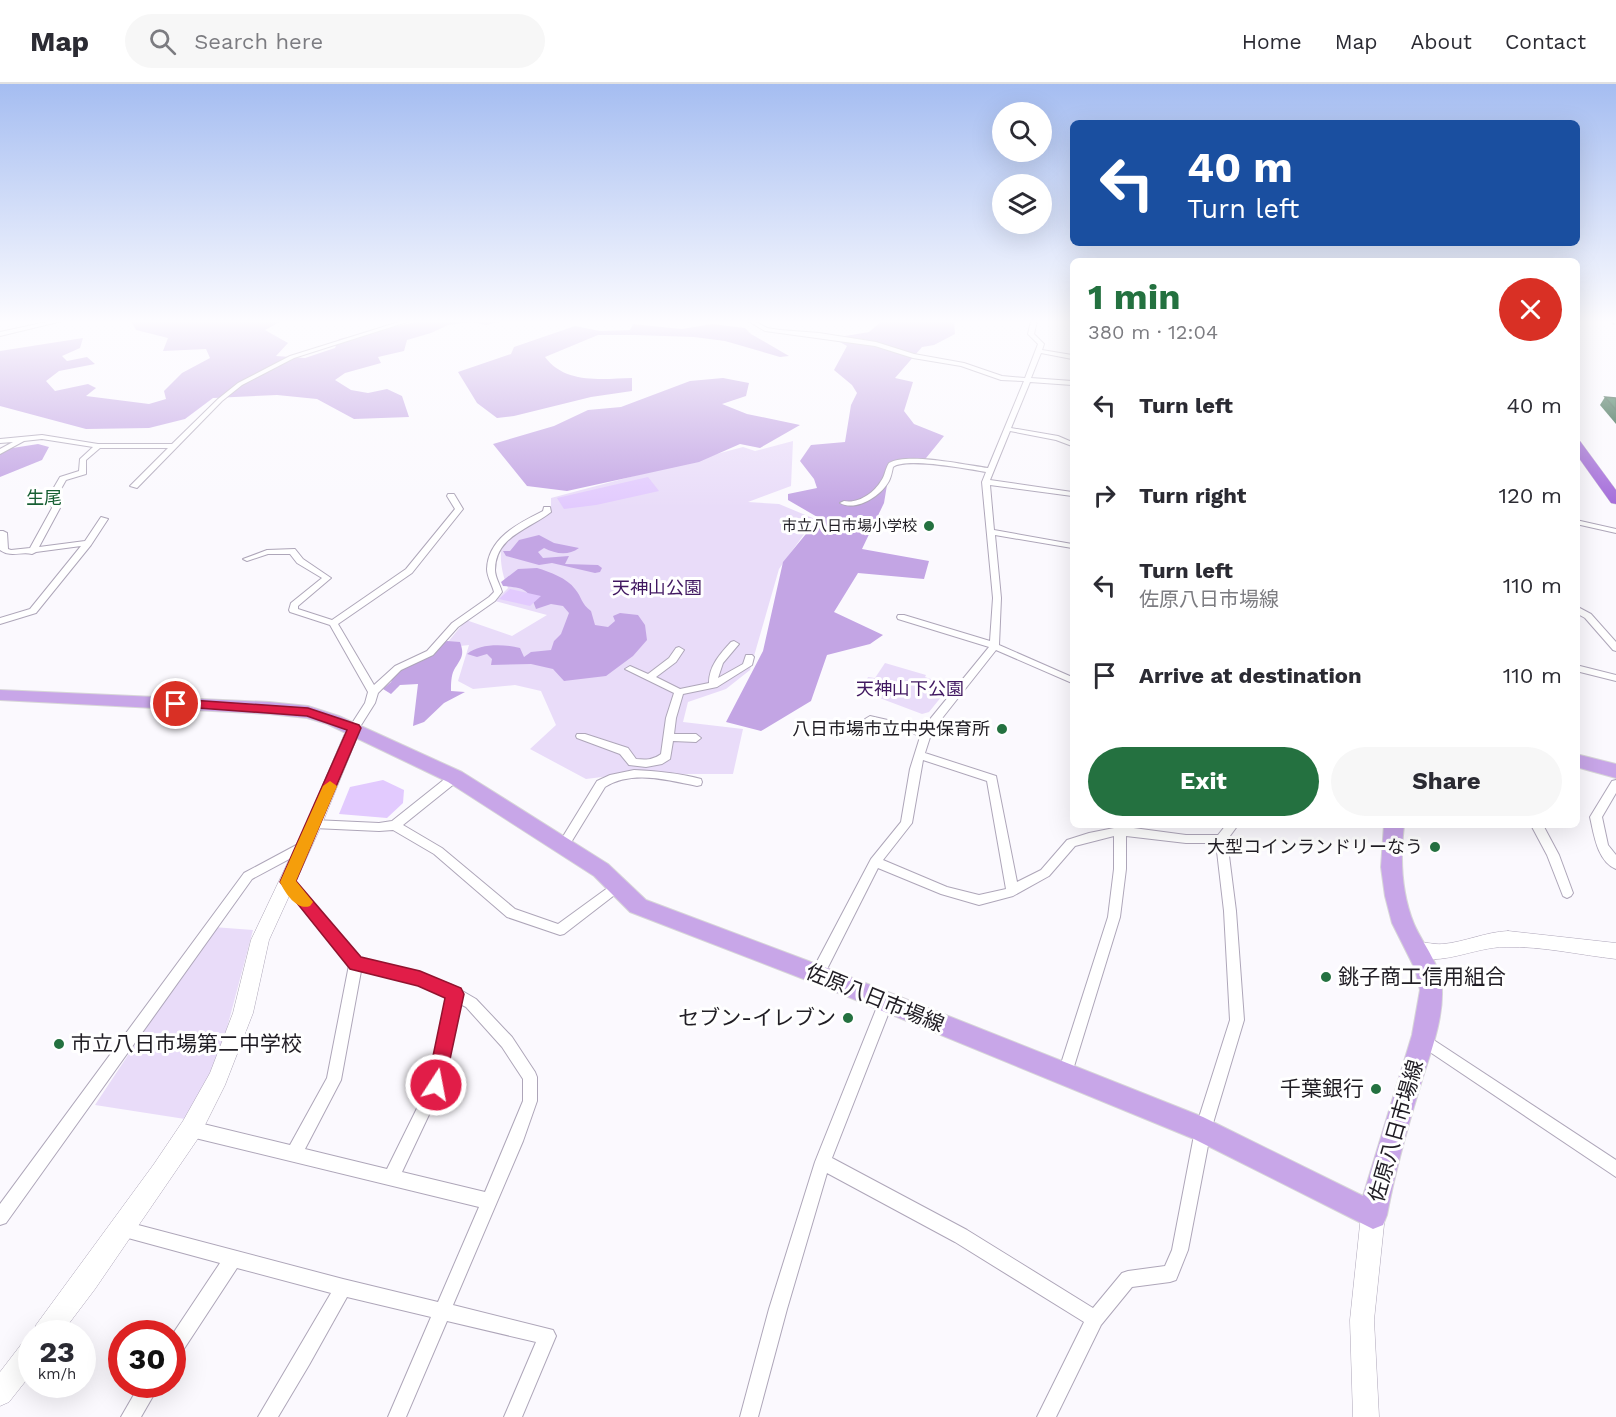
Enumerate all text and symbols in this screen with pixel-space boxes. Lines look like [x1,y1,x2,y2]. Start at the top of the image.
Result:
search box [125,14,545,68]
text: Map [30,25,89,58]
icon: search [146,25,179,58]
text: Search here [194,29,323,54]
text: Home [1242,29,1302,54]
text: Map [1335,29,1378,54]
text: About [1411,29,1472,54]
text: Contact [1505,29,1586,54]
map controls [992,102,1052,234]
button: search [992,102,1052,162]
text: 40 m [1187,143,1293,192]
icon: left [1088,144,1166,222]
button: layers [992,174,1052,234]
text: Turn left [1187,193,1299,225]
text: 1 min [1088,276,1180,318]
button: close [1499,278,1562,341]
text: 380 m · 12:04 [1088,320,1218,344]
icon: left [1088,389,1121,422]
text: Turn left [1139,393,1233,418]
text: 40 m [1506,393,1562,418]
icon: right [1088,479,1121,512]
text: Turn right [1139,483,1246,508]
text: 120 m [1498,483,1562,508]
district label: 生尾 [26,487,62,508]
place label: 市立八日市場小学校 [782,517,917,535]
marker: 市立八日市場小学校 [922,519,936,533]
text: Turn left [1139,558,1233,583]
icon: left [1088,569,1121,602]
text: 110 m [1503,573,1562,598]
park label: 天神山公園 [612,577,702,598]
text: 佐原八日市場線 [1139,587,1279,611]
icon: arrive [1088,659,1121,692]
text: Arrive at destination [1139,663,1362,688]
text: 110 m [1503,663,1562,688]
pin [150,678,201,729]
park label: 天神山下公園 [856,678,964,699]
icon: arrive [159,687,192,720]
place label: 八日市場市立中央保育所 [792,718,990,739]
marker: 八日市場市立中央保育所 [995,722,1009,736]
button: Exit [1088,747,1319,816]
button: Share [1331,747,1562,816]
place label: 大型コインランドリーなう [1207,836,1423,857]
marker: 大型コインランドリーなう [1428,840,1442,854]
street label: 佐原八日市場線 [802,958,948,1037]
place label: 銚子商工信用組合 [1338,964,1506,989]
marker: 銚子商工信用組合 [1319,970,1333,984]
place label: セブン-イレブン [678,1005,836,1030]
marker: セブン-イレブン [841,1011,855,1025]
place label: 市立八日市場第二中学校 [71,1031,302,1056]
marker: 市立八日市場第二中学校 [52,1037,66,1051]
position arrow [404,1053,468,1117]
street label: 佐原八日市場線 [1363,1057,1428,1205]
place label: 千葉銀行 [1280,1076,1364,1101]
marker: 千葉銀行 [1369,1082,1383,1096]
speed limit sign: 30 [108,1320,186,1398]
text: 23 [39,1334,75,1369]
text: km/h [38,1365,76,1383]

